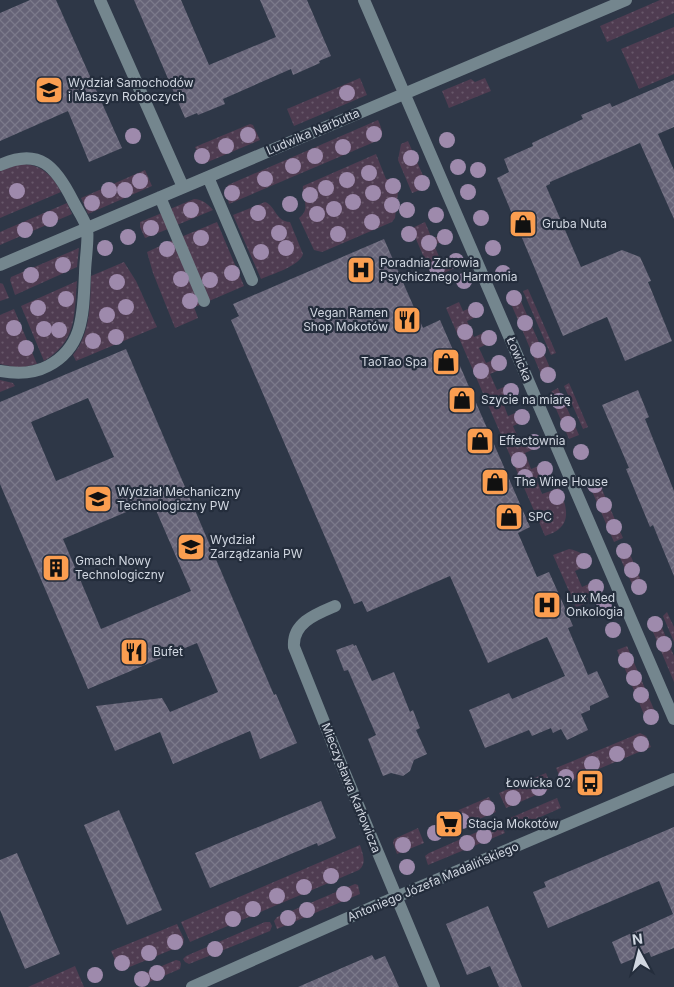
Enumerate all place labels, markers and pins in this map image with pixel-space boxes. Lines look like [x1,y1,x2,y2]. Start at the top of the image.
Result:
school or university icon: Wydział Samochodów i Maszyn Roboczych [34,75,64,105]
place label: Wydział Samochodów i Maszyn Roboczych [68,75,194,104]
shop icon: Gruba Nuta [508,209,538,239]
place label: Gruba Nuta [542,216,607,231]
hospital icon: Poradnia Zdrowia Psychicznego Harmonia [346,255,376,285]
place label: Poradnia Zdrowia Psychicznego Harmonia [380,255,518,284]
place label: Vegan Ramen Shop Mokotów [303,305,388,334]
restaurant icon: Vegan Ramen Shop Mokotów [392,305,422,335]
shop icon: TaoTao Spa [431,347,461,377]
place label: TaoTao Spa [361,354,427,369]
shop icon: Szycie na miarę [447,385,477,415]
place label: Szycie na miarę [481,392,571,407]
shop icon: Effectownia [465,426,495,456]
place label: Effectownia [499,433,565,448]
shop icon: The Wine House [480,467,510,497]
place label: The Wine House [514,474,608,489]
school or university icon: Wydział Mechaniczny Technologiczny PW [83,484,113,514]
place label: Wydział Mechaniczny Technologiczny PW [117,484,241,513]
shop icon: SPC [494,502,524,532]
place label: SPC [528,509,552,524]
school or university icon: Wydział Zarządzania PW [176,532,206,562]
place label: Wydział Zarządzania PW [210,532,303,561]
building icon: Gmach Nowy Technologiczny [41,553,71,583]
place label: Gmach Nowy Technologiczny [75,553,165,582]
hospital icon: Lux Med Onkologia [532,590,562,620]
place label: Lux Med Onkologia [566,590,623,619]
restaurant icon: Bufet [119,637,149,667]
place label: Bufet [153,644,183,659]
bus stop icon: Łowicka 02 [575,768,605,798]
place label: Łowicka 02 [506,775,571,790]
supermarket icon: Stacja Mokotów [434,809,464,839]
place label: Stacja Mokotów [468,816,559,831]

